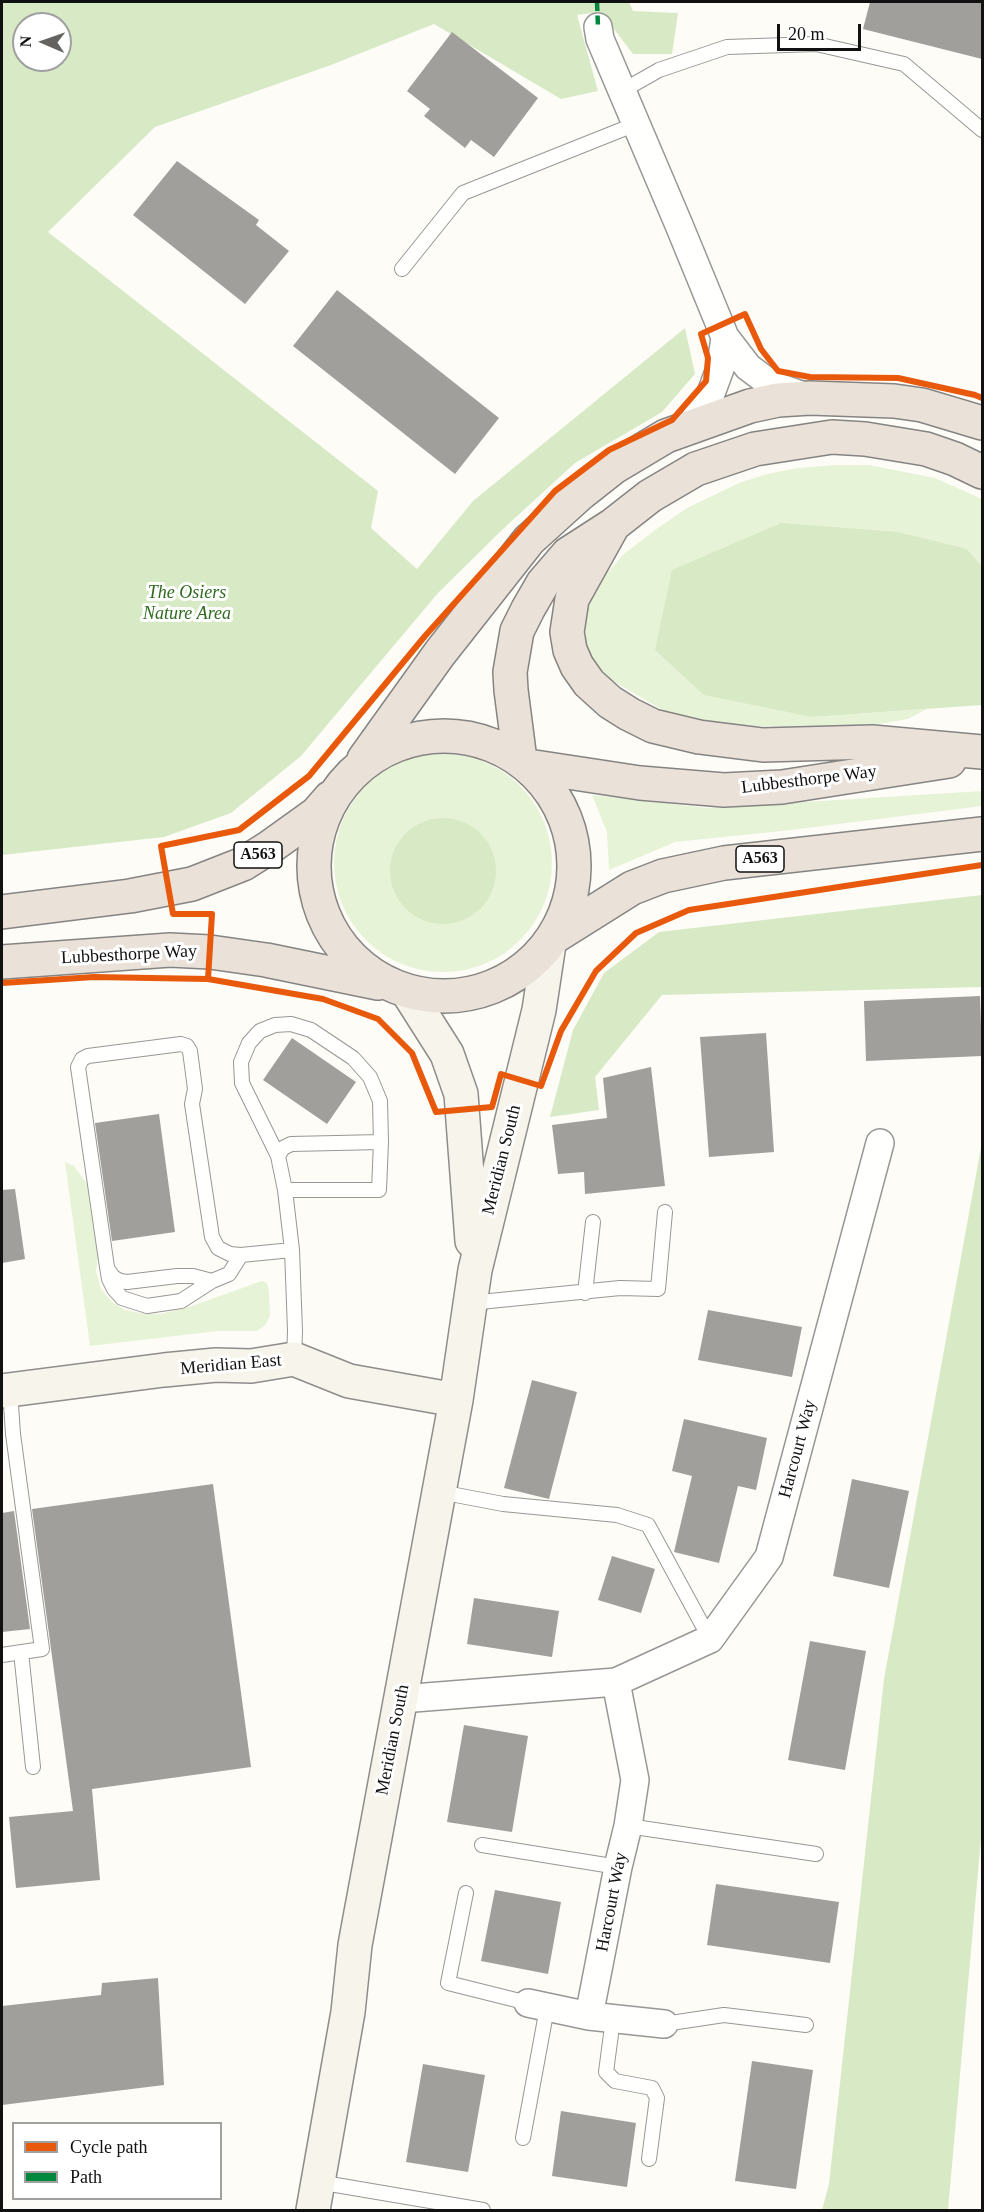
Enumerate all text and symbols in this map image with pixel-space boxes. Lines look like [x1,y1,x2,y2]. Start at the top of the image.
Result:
north arrow [12,12,72,72]
scale bar [780,12,864,50]
text: 20 m [788,24,825,44]
text: N [17,35,34,47]
park label: The Osiers Nature Area [143,582,231,624]
street label: Lubbesthorpe Way [740,761,878,799]
road number: A563 [234,842,282,868]
road number: A563 [736,846,784,872]
street label: Lubbesthorpe Way [61,941,197,969]
street label: Meridian South [478,1103,526,1217]
street label: Meridian East [180,1350,282,1380]
street label: Harcourt Way [774,1397,822,1501]
street label: Meridian South [372,1683,414,1797]
street label: Harcourt Way [592,1850,632,1954]
legend [12,2122,222,2200]
text: Cycle path [70,2137,147,2157]
text: Path [70,2167,102,2187]

